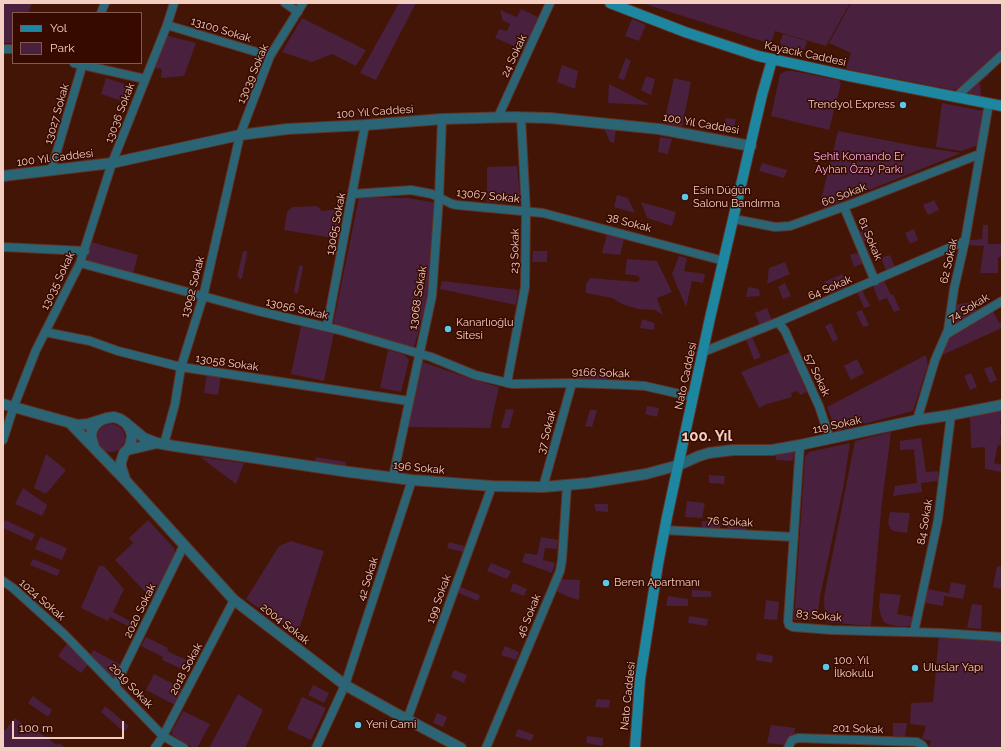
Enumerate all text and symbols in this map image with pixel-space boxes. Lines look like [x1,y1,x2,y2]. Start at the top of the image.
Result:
legend [12,12,142,64]
street label: 13100 Sokak [189,15,253,45]
text: Yol [50,21,67,35]
street label: 24 Sokak [498,33,530,79]
street label: Kayacık Caddesi [763,39,847,69]
text: Park [50,41,75,55]
street label: 13039 Sokak [235,42,271,106]
street label: 13036 Sokak [102,81,138,145]
street label: 13027 Sokak [42,82,72,146]
place label: Trendyol Express [808,98,895,112]
marker: Trendyol Express [898,100,908,110]
street label: 100 Yıl Caddesi [336,103,414,121]
street label: 100 Yıl Caddesi [662,111,740,137]
street label: 100 Yıl Caddesi [16,147,94,169]
park label: Şehit Komando Er Ayhan Özay Parkı [814,150,904,176]
street label: 60 Sokak [820,180,868,210]
place label: Esin Düğün Salonu Bandırma [693,184,780,210]
street label: 13067 Sokak [456,186,520,206]
street label: 13065 Sokak [323,192,349,256]
marker: Esin Düğün Salonu Bandırma [680,192,690,202]
street label: 38 Sokak [605,211,653,235]
street label: 61 Sokak [855,216,885,262]
street label: 23 Sokak [508,228,522,274]
street label: 62 Sokak [937,237,961,285]
street label: 13035 Sokak [38,250,78,312]
street label: 13092 Sokak [178,255,208,319]
street label: 13068 Sokak [406,265,430,331]
street label: 64 Sokak [806,273,854,303]
street label: 74 Sokak [946,291,992,325]
street label: 13056 Sokak [265,295,329,323]
place label: Kanarlıoğlu Sitesi [456,316,514,342]
marker: Kanarlıoğlu Sitesi [443,324,453,334]
street label: Nato Caddesi [672,341,700,411]
street label: 13058 Sokak [195,352,259,374]
street label: 57 Sokak [801,352,833,398]
street label: 9166 Sokak [572,365,630,381]
street label: 37 Sokak [535,408,559,456]
street label: 119 Sokak [811,413,863,437]
district label: 100. Yıl [682,427,732,445]
street label: 196 Sokak [393,459,445,477]
street label: 84 Sokak [914,498,936,546]
street label: 76 Sokak [707,514,753,530]
street label: 42 Sokak [355,555,381,603]
street label: 199 Sokak [424,573,454,625]
street label: 1024 Sokak [16,576,68,624]
place label: Beren Apartmanı [614,576,700,590]
marker: Beren Apartmanı [601,578,611,588]
street label: 2020 Sokak [121,582,159,640]
street label: 46 Sokak [514,592,544,640]
street label: 2004 Sokak [258,601,312,647]
street label: 83 Sokak [795,607,843,625]
street label: 2018 Sokak [167,641,205,697]
place label: 100. Yıl İlkokulu [834,654,874,680]
street label: 2019 Sokak [106,661,156,711]
street label: Nato Caddesi [618,661,638,731]
place label: Uluslar Yapı [923,661,983,675]
marker: 100. Yıl İlkokulu [821,662,831,672]
marker: Uluslar Yapı [910,663,920,673]
scale bar [14,713,126,739]
place label: Yeni Cami [366,718,416,732]
marker: Yeni Cami [353,720,363,730]
text: 100 m [19,721,53,735]
street label: 201 Sokak [832,722,884,736]

